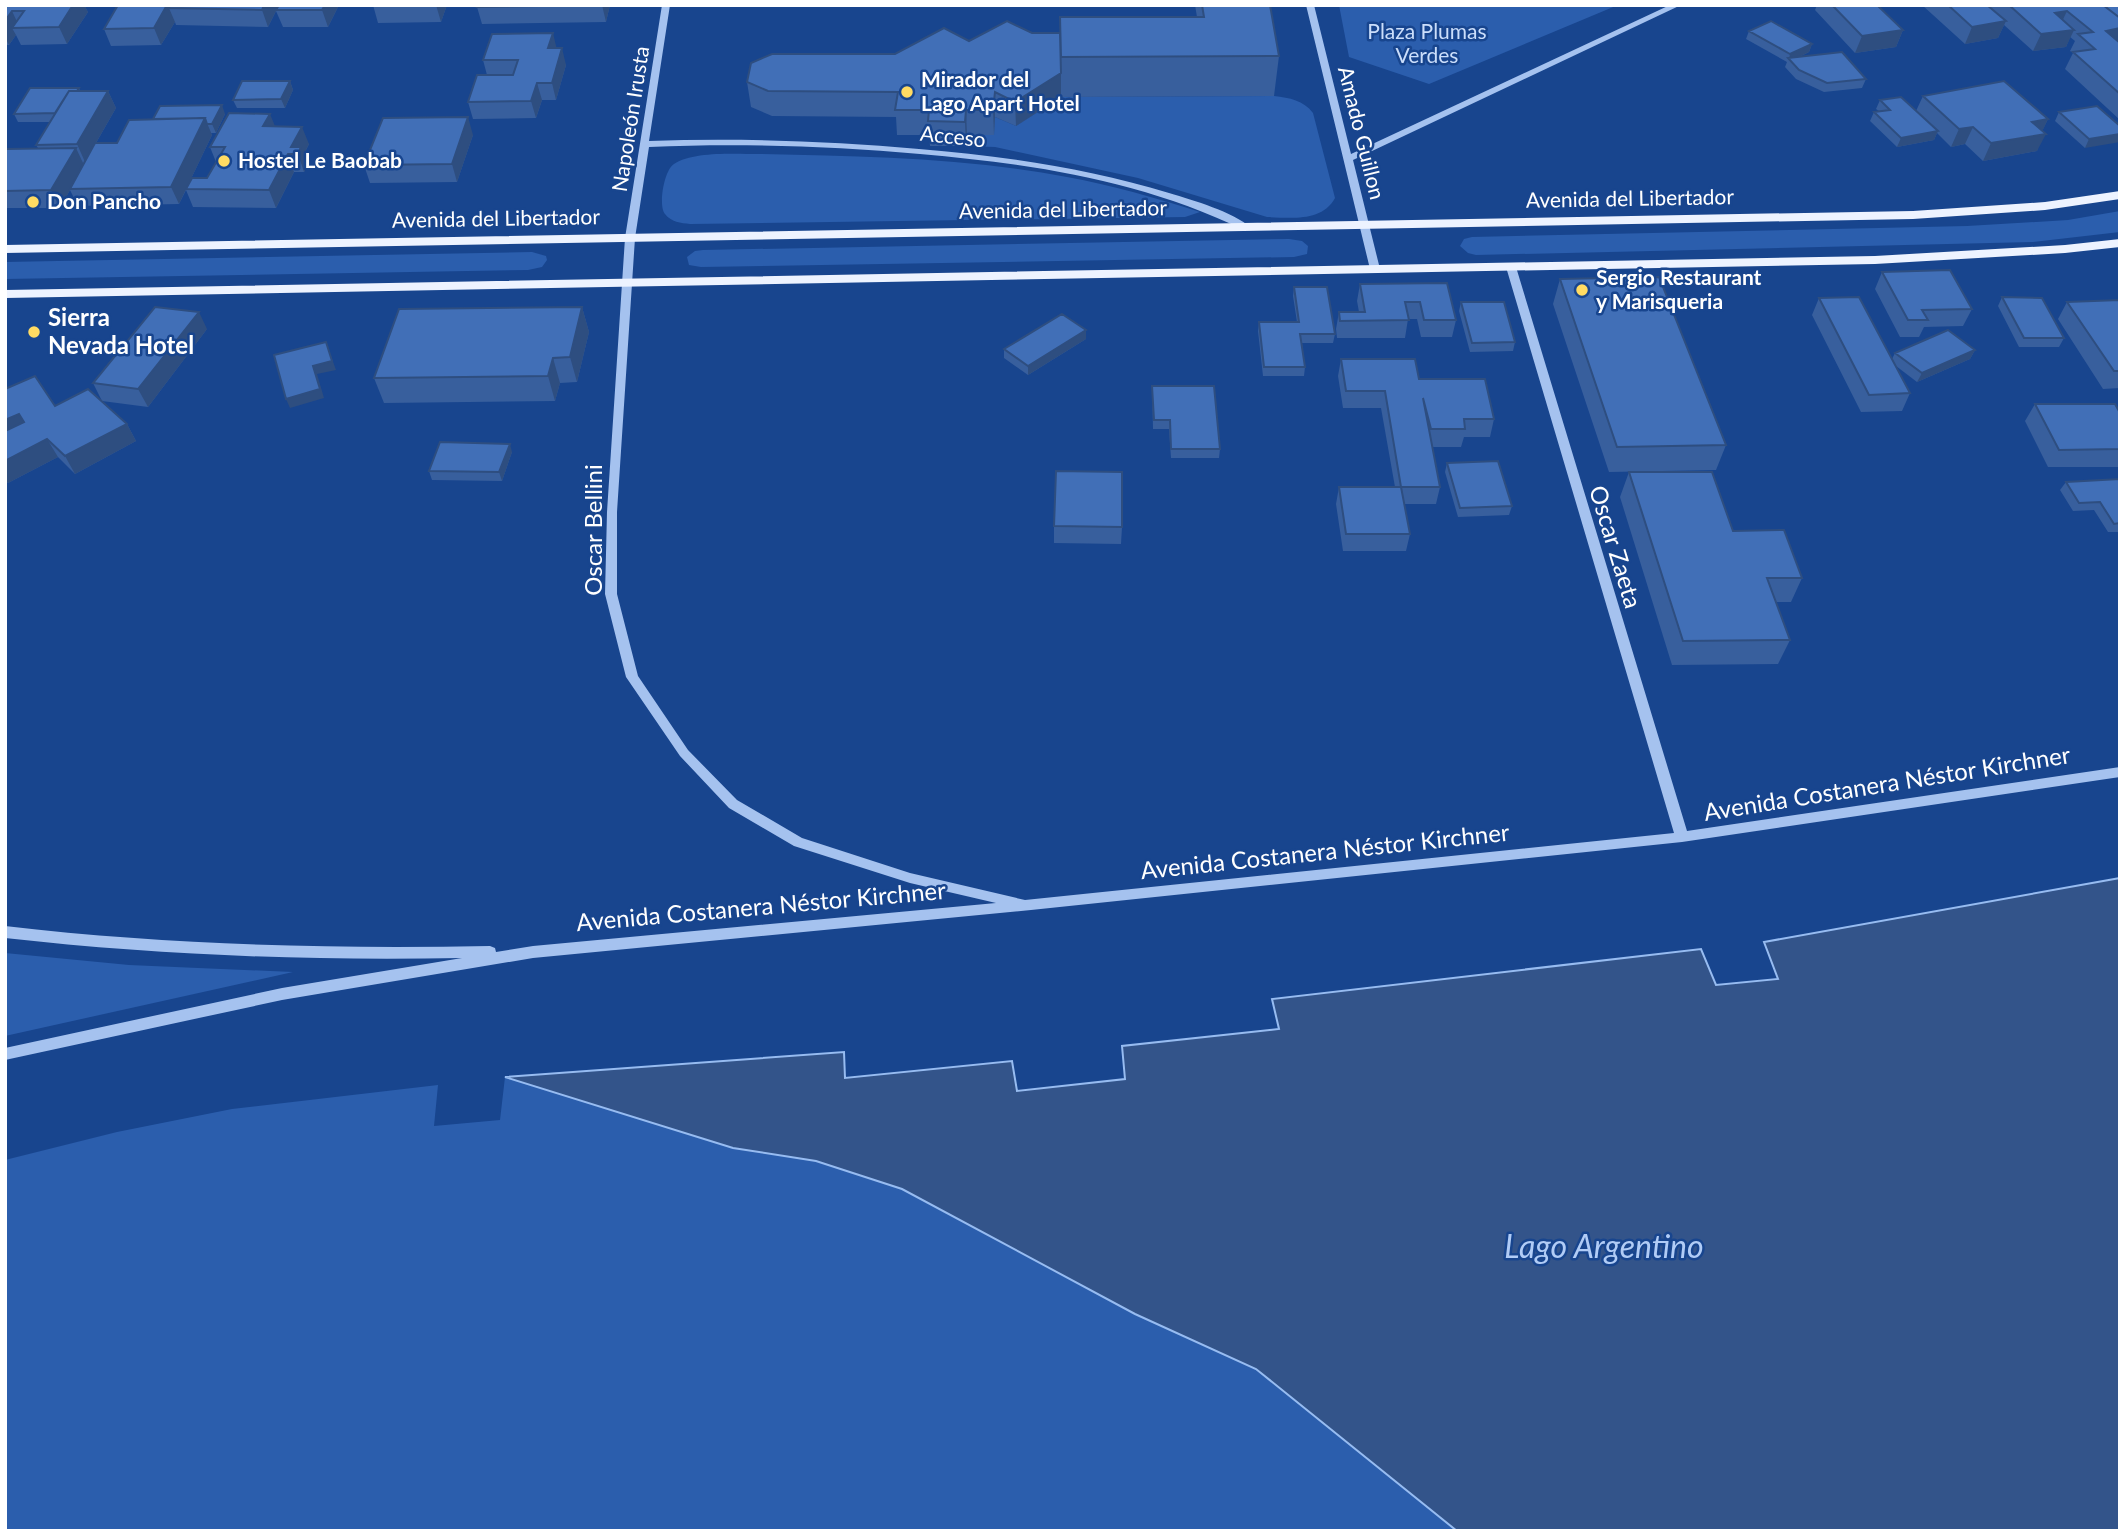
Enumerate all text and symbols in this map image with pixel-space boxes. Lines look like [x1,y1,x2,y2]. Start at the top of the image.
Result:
park label: Plaza Plumas Verdes [1367,18,1487,67]
street label: Napoleón Irusta [606,44,653,193]
street label: Amado Guillon [1334,63,1391,202]
place label: Mirador del Lago Apart Hotel [921,66,1080,115]
marker: Mirador del Lago Apart Hotel [899,84,915,100]
street label: Acceso [919,120,987,151]
place label: Hostel Le Baobab [238,147,402,172]
marker: Hostel Le Baobab [216,153,232,169]
street label: Avenida del Libertador [1526,183,1735,212]
place label: Don Pancho [47,188,161,213]
marker: Don Pancho [25,194,41,210]
street label: Avenida del Libertador [959,194,1168,223]
street label: Avenida del Libertador [392,203,601,232]
place label: Sergio Restaurant y Marisqueria [1596,264,1762,313]
marker: Sergio Restaurant y Marisqueria [1574,282,1590,298]
place label: Sierra Nevada Hotel [48,302,194,359]
marker: Sierra Nevada Hotel [26,324,42,340]
street label: Oscar Bellini [578,464,607,596]
street label: Oscar Zaeta [1584,482,1649,611]
street label: Avenida Costanera Néstor Kirchner [1701,739,2072,826]
street label: Avenida Costanera Néstor Kirchner [1139,817,1511,884]
street label: Avenida Costanera Néstor Kirchner [575,875,947,936]
water label: Lago Argentino [1504,1226,1704,1265]

